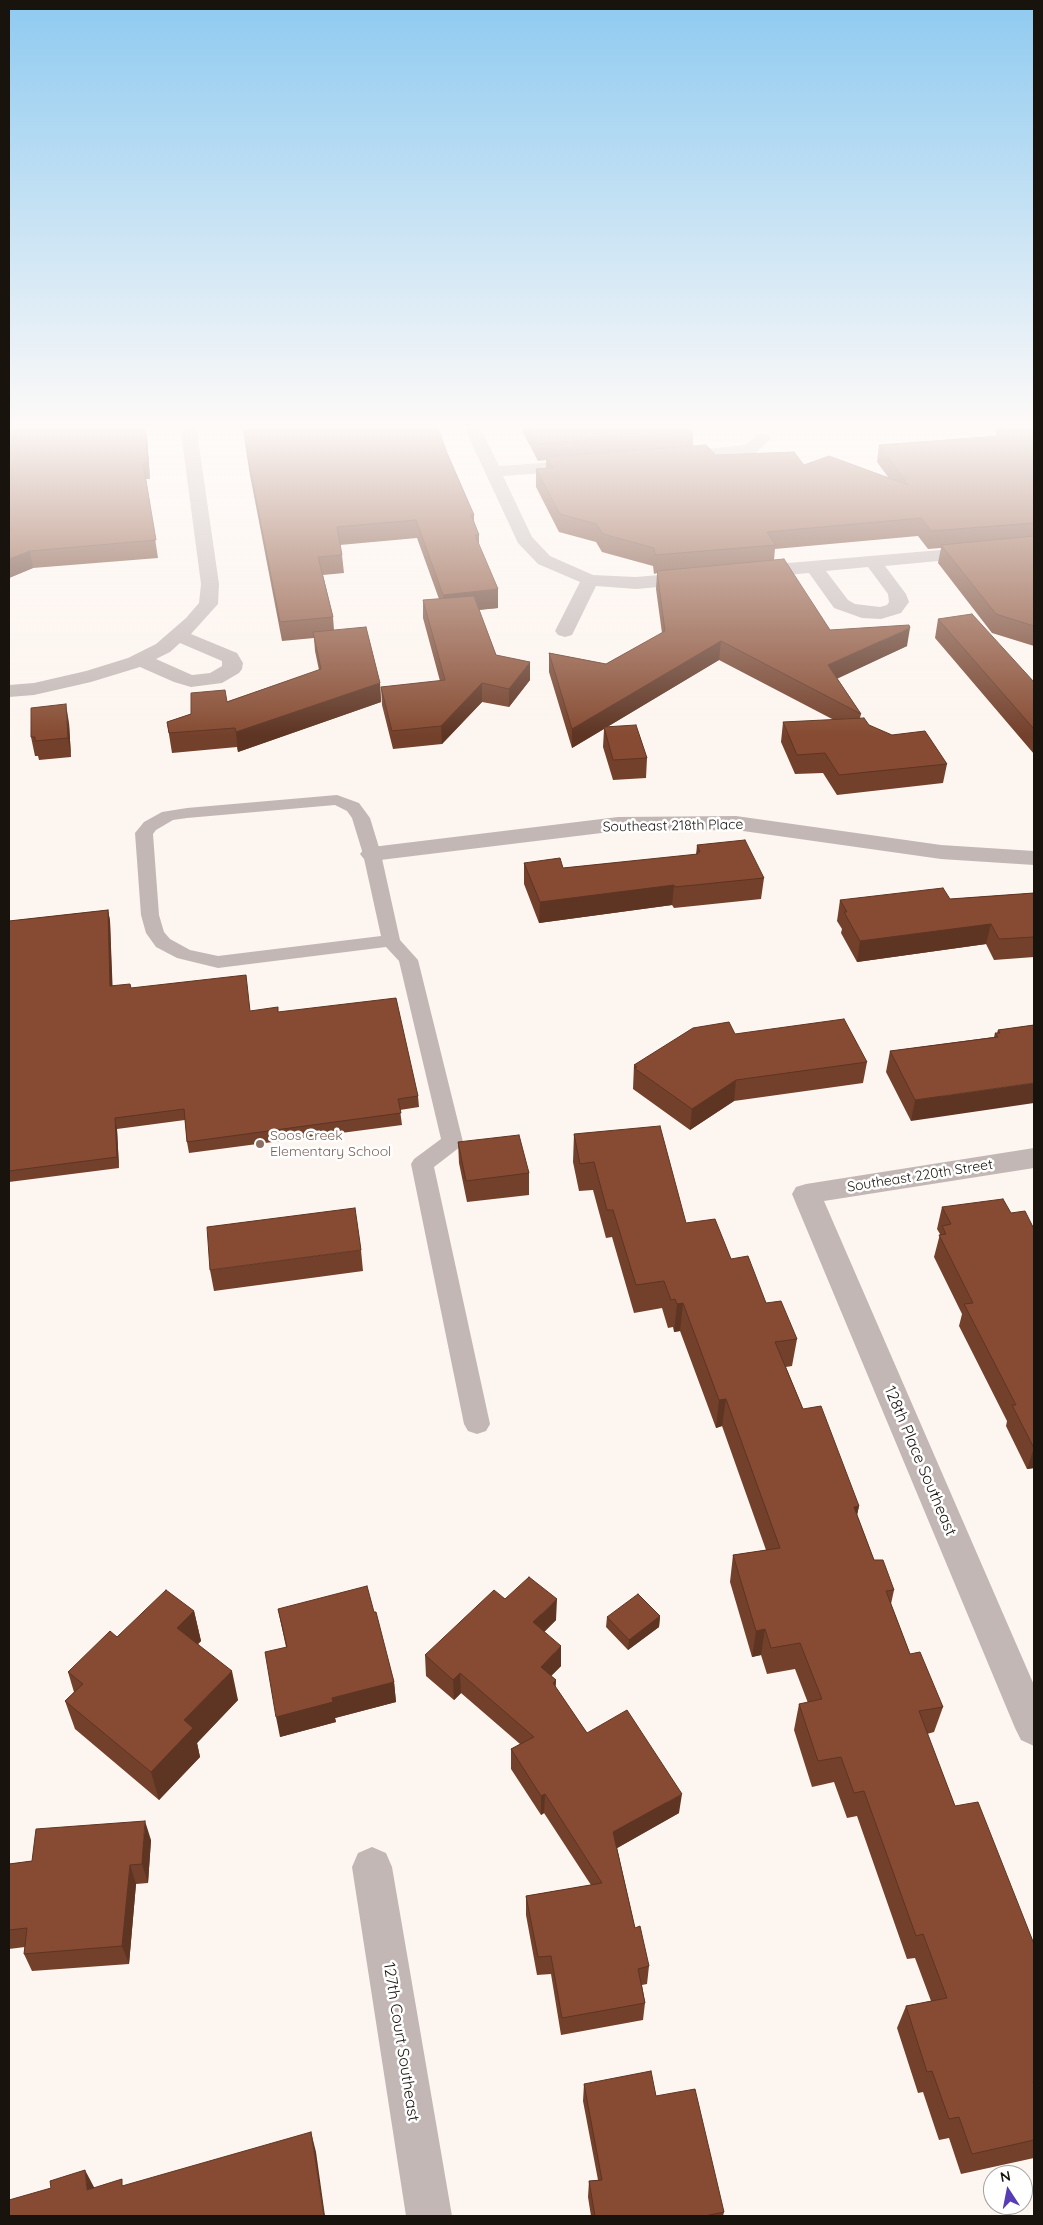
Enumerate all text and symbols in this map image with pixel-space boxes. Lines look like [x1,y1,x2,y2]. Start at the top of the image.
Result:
street label: Southeast 218th Place [602,816,744,836]
place label: Soos Creek Elementary School [270,1128,391,1160]
marker: Soos Creek Elementary School [254,1138,266,1150]
street label: Southeast 220th Street [846,1156,994,1196]
street label: 128th Place Southeast [880,1383,960,1539]
street label: 127th Court Southeast [379,1961,423,2123]
north arrow [983,2165,1033,2215]
text: N [999,2166,1012,2186]

